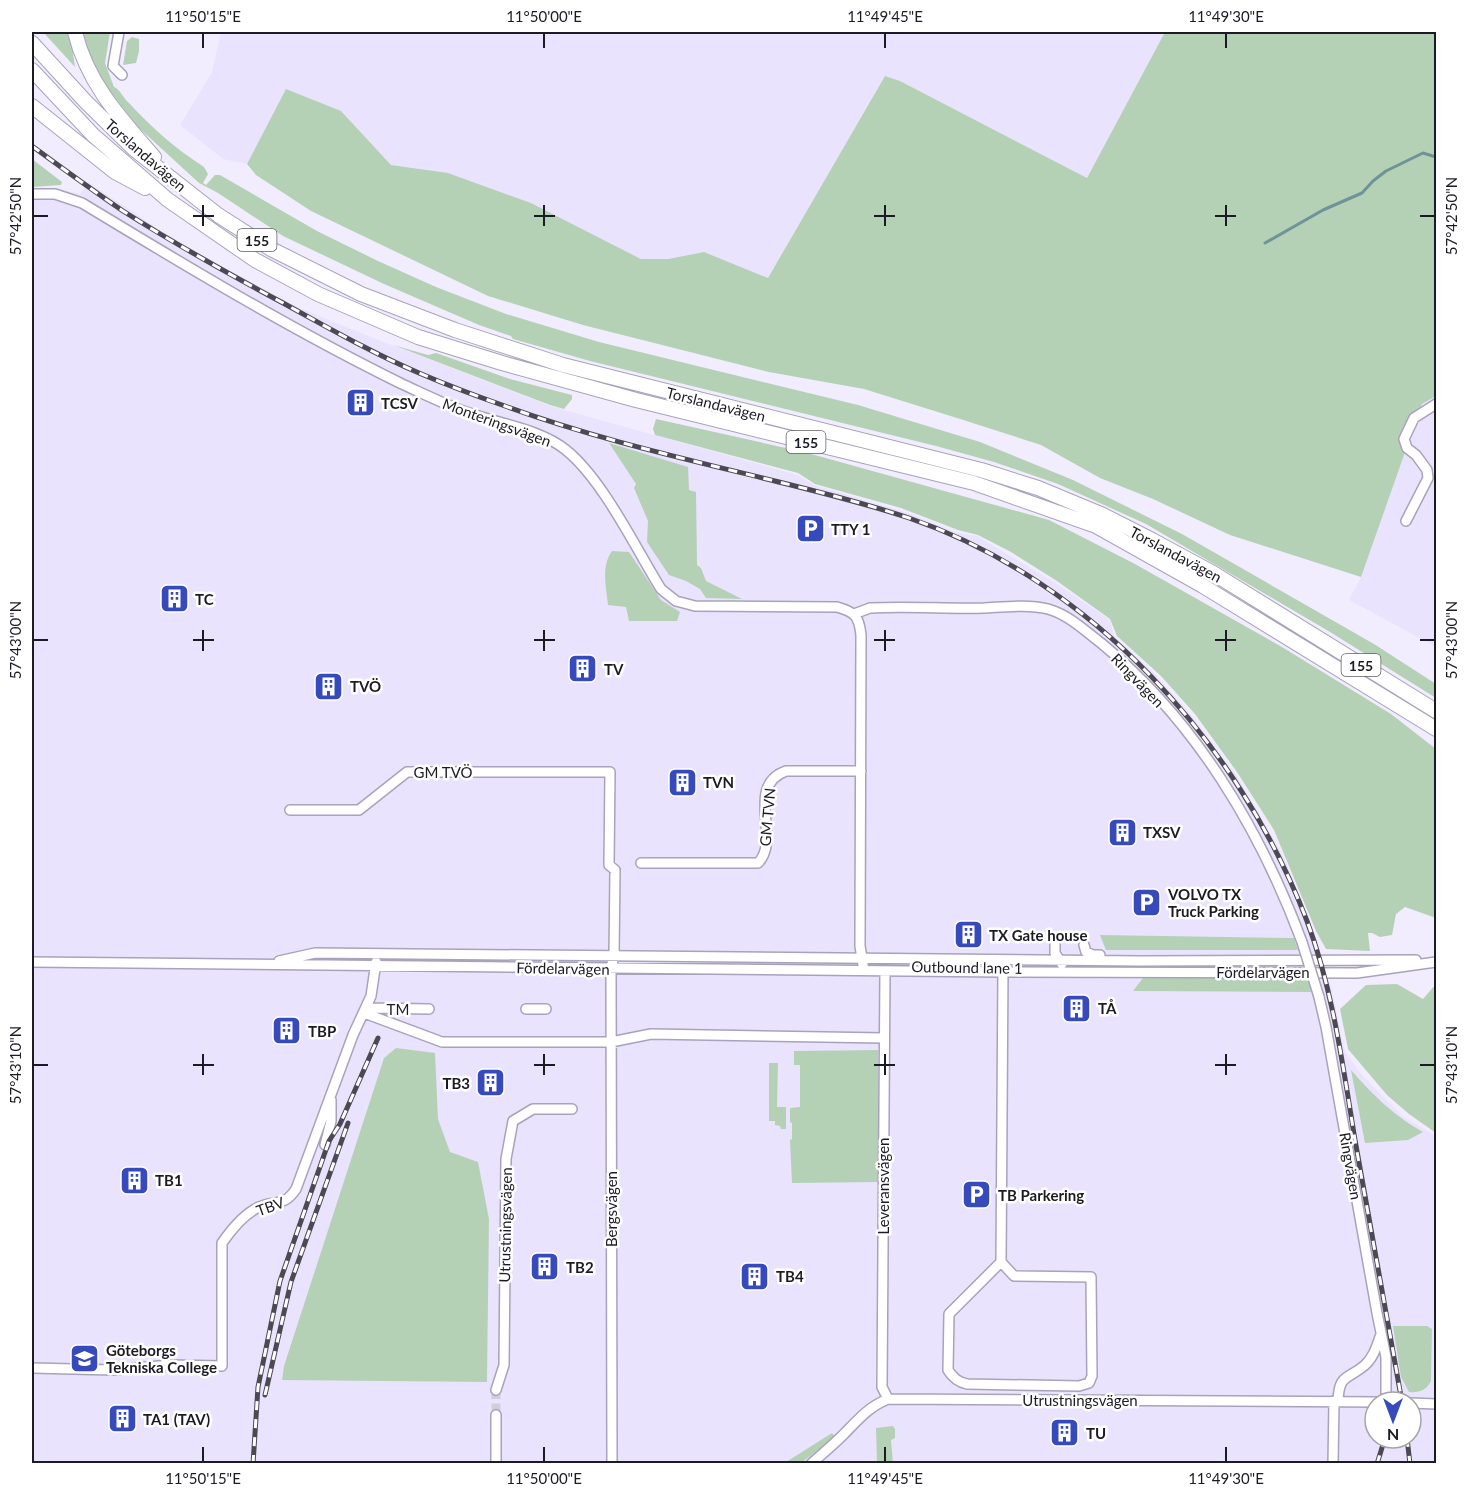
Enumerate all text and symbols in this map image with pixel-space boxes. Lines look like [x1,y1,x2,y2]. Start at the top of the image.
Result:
text: 11°50'15"E [165,7,241,25]
text: 11°50'00"E [506,7,582,25]
text: 11°49'45"E [847,7,923,25]
text: 11°49'30"E [1188,7,1264,25]
street label: Torslandavägen [102,115,190,195]
text: 57°42'50"N [6,177,24,255]
text: 57°42'50"N [1442,177,1460,255]
road number: 155 [238,229,276,251]
street label: Torslandavägen [665,383,767,425]
building icon: TCSV [344,387,376,419]
place label: TCSV [381,394,419,412]
street label: Monteringsvägen [440,394,554,450]
road number: 155 [786,431,826,453]
parking icon: TTY 1 [794,513,826,545]
place label: TTY 1 [831,520,870,538]
street label: Torslandavägen [1127,522,1225,586]
building icon: TC [158,583,190,615]
place label: TC [195,590,214,608]
text: 57°43'00"N [6,601,24,679]
text: 57°43'00"N [1442,601,1460,679]
street label: Ringvägen [1108,649,1168,711]
building icon: TV [567,653,599,685]
road number: 155 [1342,654,1380,676]
place label: TV [604,660,624,678]
building icon: TVÖ [313,670,345,702]
place label: TVÖ [350,677,381,695]
street label: GM TVÖ [414,763,473,781]
building icon: TVN [666,766,698,798]
place label: TVN [703,773,734,791]
street label: GM TVN [755,787,779,847]
building icon: TXSV [1106,816,1138,848]
place label: TXSV [1143,823,1181,841]
place label: VOLVO TX Truck Parking [1167,885,1259,920]
parking icon: VOLVO TX Truck Parking [1131,887,1163,919]
building icon: TX Gate house [952,919,984,951]
place label: TX Gate house [989,926,1087,944]
street label: Outbound lane 1 [911,957,1023,977]
street label: Fördelarvägen [516,958,610,978]
street label: Fördelarvägen [1216,963,1310,981]
building icon: TÅ [1061,992,1093,1024]
place label: TÅ [1098,999,1117,1017]
street label: TM [387,1000,409,1018]
building icon: TBP [271,1015,303,1047]
place label: TBP [308,1022,336,1040]
text: 57°43'10"N [6,1026,24,1104]
text: 57°43'10"N [1442,1026,1460,1104]
building icon: TB3 [475,1067,507,1099]
place label: TB3 [442,1074,470,1092]
street label: Ringvägen [1336,1131,1366,1201]
street label: Leveransvägen [874,1138,892,1234]
building icon: TB1 [118,1164,150,1196]
street label: Utrustningsvägen [495,1167,515,1283]
place label: TB1 [155,1171,183,1189]
street label: Bergsvägen [602,1171,620,1247]
parking icon: TB Parkering [961,1179,993,1211]
place label: TB Parkering [998,1186,1084,1204]
street label: TBV [254,1192,287,1219]
building icon: TB2 [529,1251,561,1283]
place label: TB2 [566,1258,594,1276]
building icon: TB4 [739,1260,771,1292]
place label: TB4 [776,1267,804,1285]
place label: Göteborgs Tekniska College [106,1341,217,1376]
school or university icon: Göteborgs Tekniska College [69,1343,101,1375]
north arrow [1363,1390,1423,1450]
street label: Utrustningsvägen [1022,1391,1138,1409]
building icon: TA1 (TAV) [106,1403,138,1435]
place label: TA1 (TAV) [143,1410,210,1428]
building icon: TU [1049,1417,1081,1449]
place label: TU [1086,1424,1106,1442]
text: N [1387,1426,1399,1445]
text: 11°50'15"E [165,1469,241,1487]
text: 11°50'00"E [506,1469,582,1487]
text: 11°49'45"E [847,1469,923,1487]
text: 11°49'30"E [1188,1469,1264,1487]

